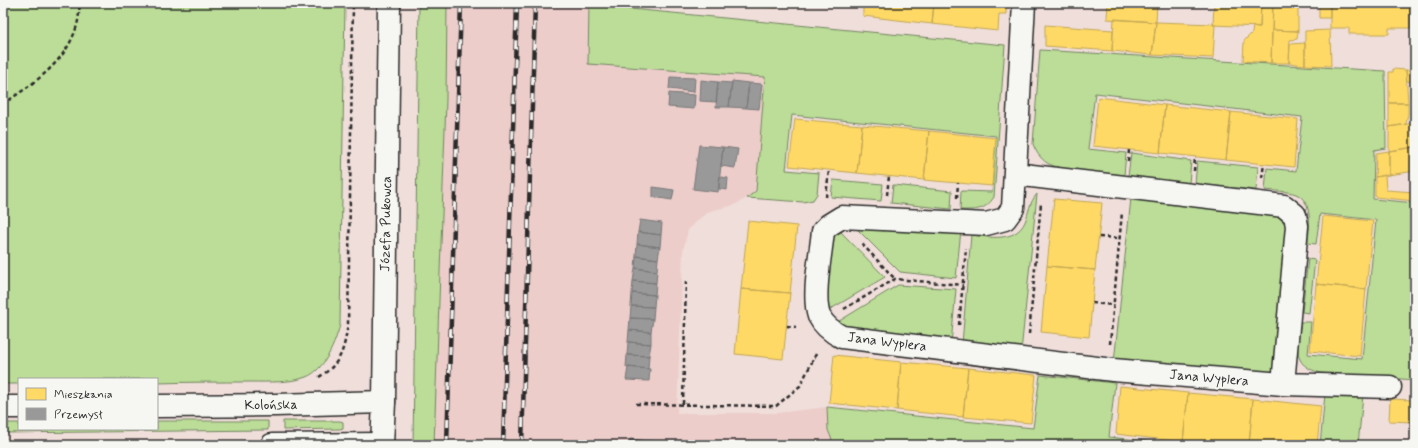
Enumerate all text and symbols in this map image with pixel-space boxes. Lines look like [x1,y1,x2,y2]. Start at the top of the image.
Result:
street label: Józefa Pukowca [376,176,396,272]
street label: Jana Wyplera [846,328,928,356]
street label: Jana Wyplera [1169,366,1250,390]
legend [18,378,158,430]
text: Mieszkania [54,387,113,403]
street label: Kolońska [244,396,298,414]
text: Przemysł [54,407,104,423]

